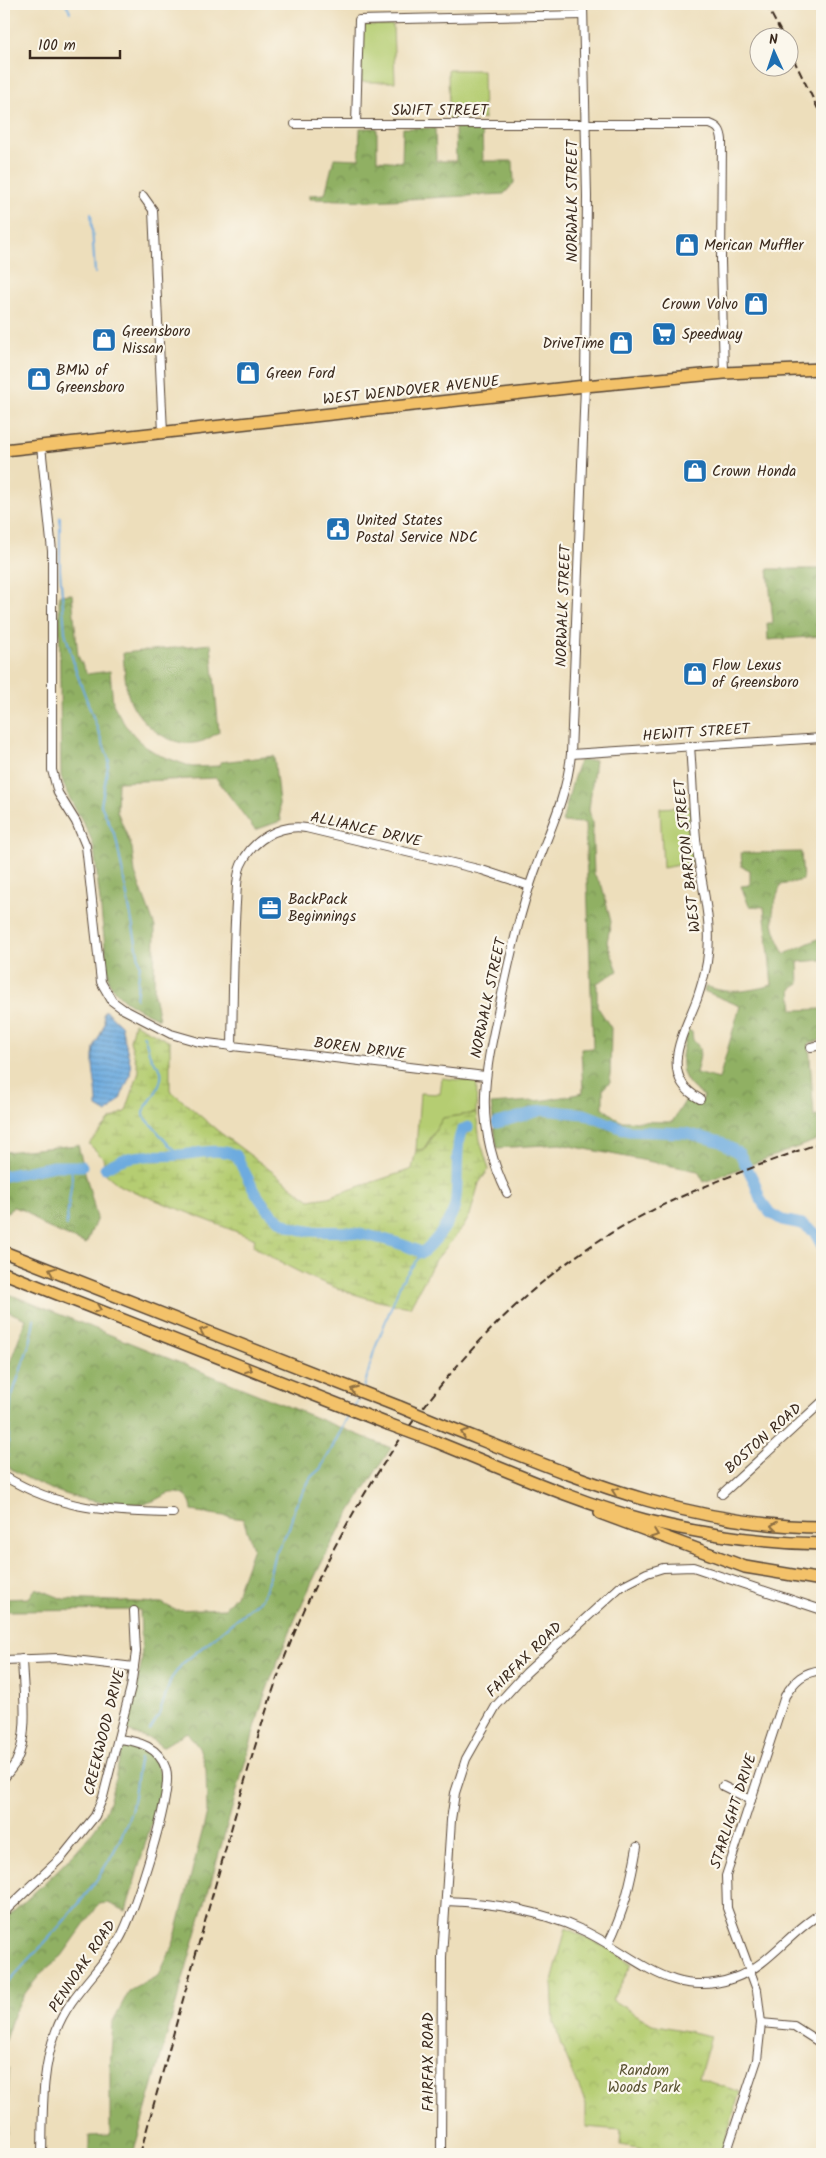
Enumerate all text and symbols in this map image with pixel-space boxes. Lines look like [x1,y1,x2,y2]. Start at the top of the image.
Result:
scale bar [30,28,120,60]
north arrow [748,28,798,78]
text: N [768,29,779,51]
text: 100 m [38,34,76,58]
street label: SWIFT STREET [392,99,490,123]
street label: NORWALK STREET [561,138,585,262]
shop icon: Merican Muffler [674,232,700,258]
place label: Merican Muffler [704,234,804,258]
shop icon: Crown Volvo [743,291,769,317]
place label: Crown Volvo [662,293,738,317]
place label: Greensboro Nissan [122,320,191,361]
supermarket icon: Speedway [651,321,677,347]
place label: Speedway [682,323,743,347]
shop icon: Greensboro Nissan [91,327,117,353]
shop icon: DriveTime [608,330,634,356]
place label: DriveTime [542,332,604,356]
place label: BMW of Greensboro [56,359,125,400]
shop icon: Green Ford [235,360,261,386]
place label: Green Ford [266,362,335,386]
shop icon: BMW of Greensboro [26,366,52,392]
street label: WEST WENDOVER AVENUE [322,370,502,412]
shop icon: Crown Honda [682,458,708,484]
place label: Crown Honda [712,460,796,484]
place label: United States Postal Service NDC [356,509,478,550]
public building icon: United States Postal Service NDC [325,516,351,542]
street label: NORWALK STREET [550,543,578,668]
place label: Flow Lexus of Greensboro [712,654,799,695]
shop icon: Flow Lexus of Greensboro [682,661,708,687]
street label: HEWITT STREET [642,717,753,749]
street label: WEST BARTON STREET [668,776,708,934]
street label: ALLIANCE DRIVE [308,806,425,855]
place label: BackPack Beginnings [288,888,357,929]
office icon: BackPack Beginnings [257,895,283,921]
street label: NORWALK STREET [465,934,514,1061]
street label: BOREN DRIVE [313,1031,408,1067]
one-way arrow [48,1266,57,1277]
one-way arrow [93,1303,102,1314]
one-way arrow [199,1327,208,1337]
one-way arrow [245,1363,253,1373]
one-way arrow [351,1385,359,1395]
street label: BOSTON ROAD [720,1397,808,1480]
one-way arrow [460,1429,468,1439]
one-way arrow [611,1487,620,1497]
one-way arrow [769,1521,777,1532]
one-way arrow [651,1528,659,1538]
street label: FAIRFAX ROAD [481,1616,569,1703]
street label: CREEKWOOD DRIVE [78,1665,133,1798]
street label: STARLIGHT DRIVE [704,1749,764,1872]
street label: PENNOAK ROAD [43,1915,123,2018]
street label: FAIRFAX ROAD [417,2012,441,2112]
park label: Random Woods Park [608,2059,681,2100]

